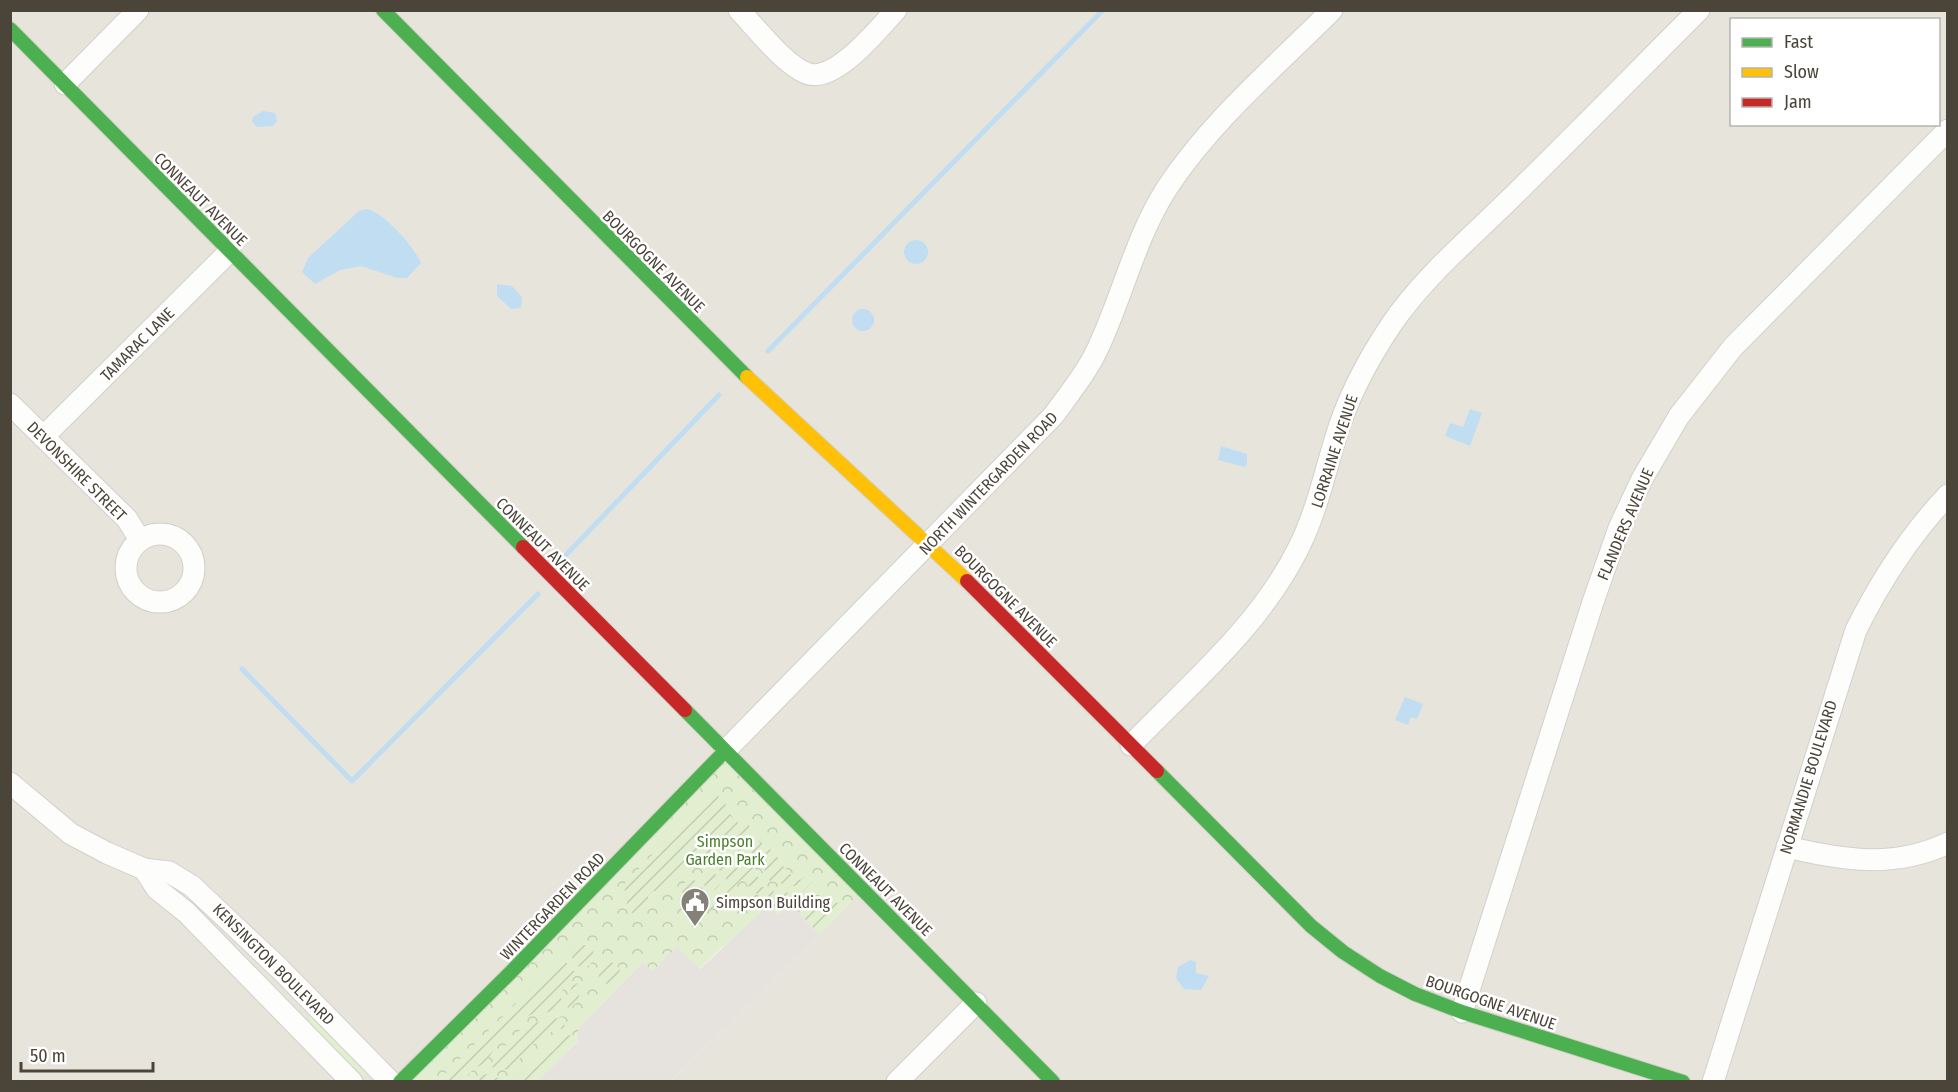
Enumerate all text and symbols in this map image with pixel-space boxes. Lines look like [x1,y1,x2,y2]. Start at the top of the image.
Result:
legend [1730,18,1940,126]
text: Fast [1784,31,1813,53]
text: Slow [1784,61,1819,83]
text: Jam [1784,91,1812,113]
street label: CONNEAUT AVENUE [150,149,251,250]
street label: BOURGOGNE AVENUE [599,206,709,316]
street label: TAMARAC LANE [97,304,178,385]
street label: LORRAINE AVENUE [1307,392,1362,510]
street label: NORTH WINTERGARDEN ROAD [915,408,1062,559]
street label: DEVONSHIRE STREET [23,418,131,525]
street label: FLANDERS AVENUE [1593,465,1658,583]
street label: CONNEAUT AVENUE [492,494,593,595]
street label: BOURGOGNE AVENUE [951,541,1061,651]
street label: NORMANDIE BOULEVARD [1776,698,1841,856]
park label: Simpson Garden Park [685,832,765,869]
street label: CONNEAUT AVENUE [835,839,936,940]
street label: WINTERGARDEN ROAD [496,849,609,964]
public building icon: Simpson Building [679,886,711,928]
place label: Simpson Building [716,893,831,912]
street label: KENSINGTON BOULEVARD [209,900,338,1029]
street label: BOURGOGNE AVENUE [1423,971,1559,1034]
scale bar [21,1035,153,1073]
text: 50 m [30,1045,66,1067]

